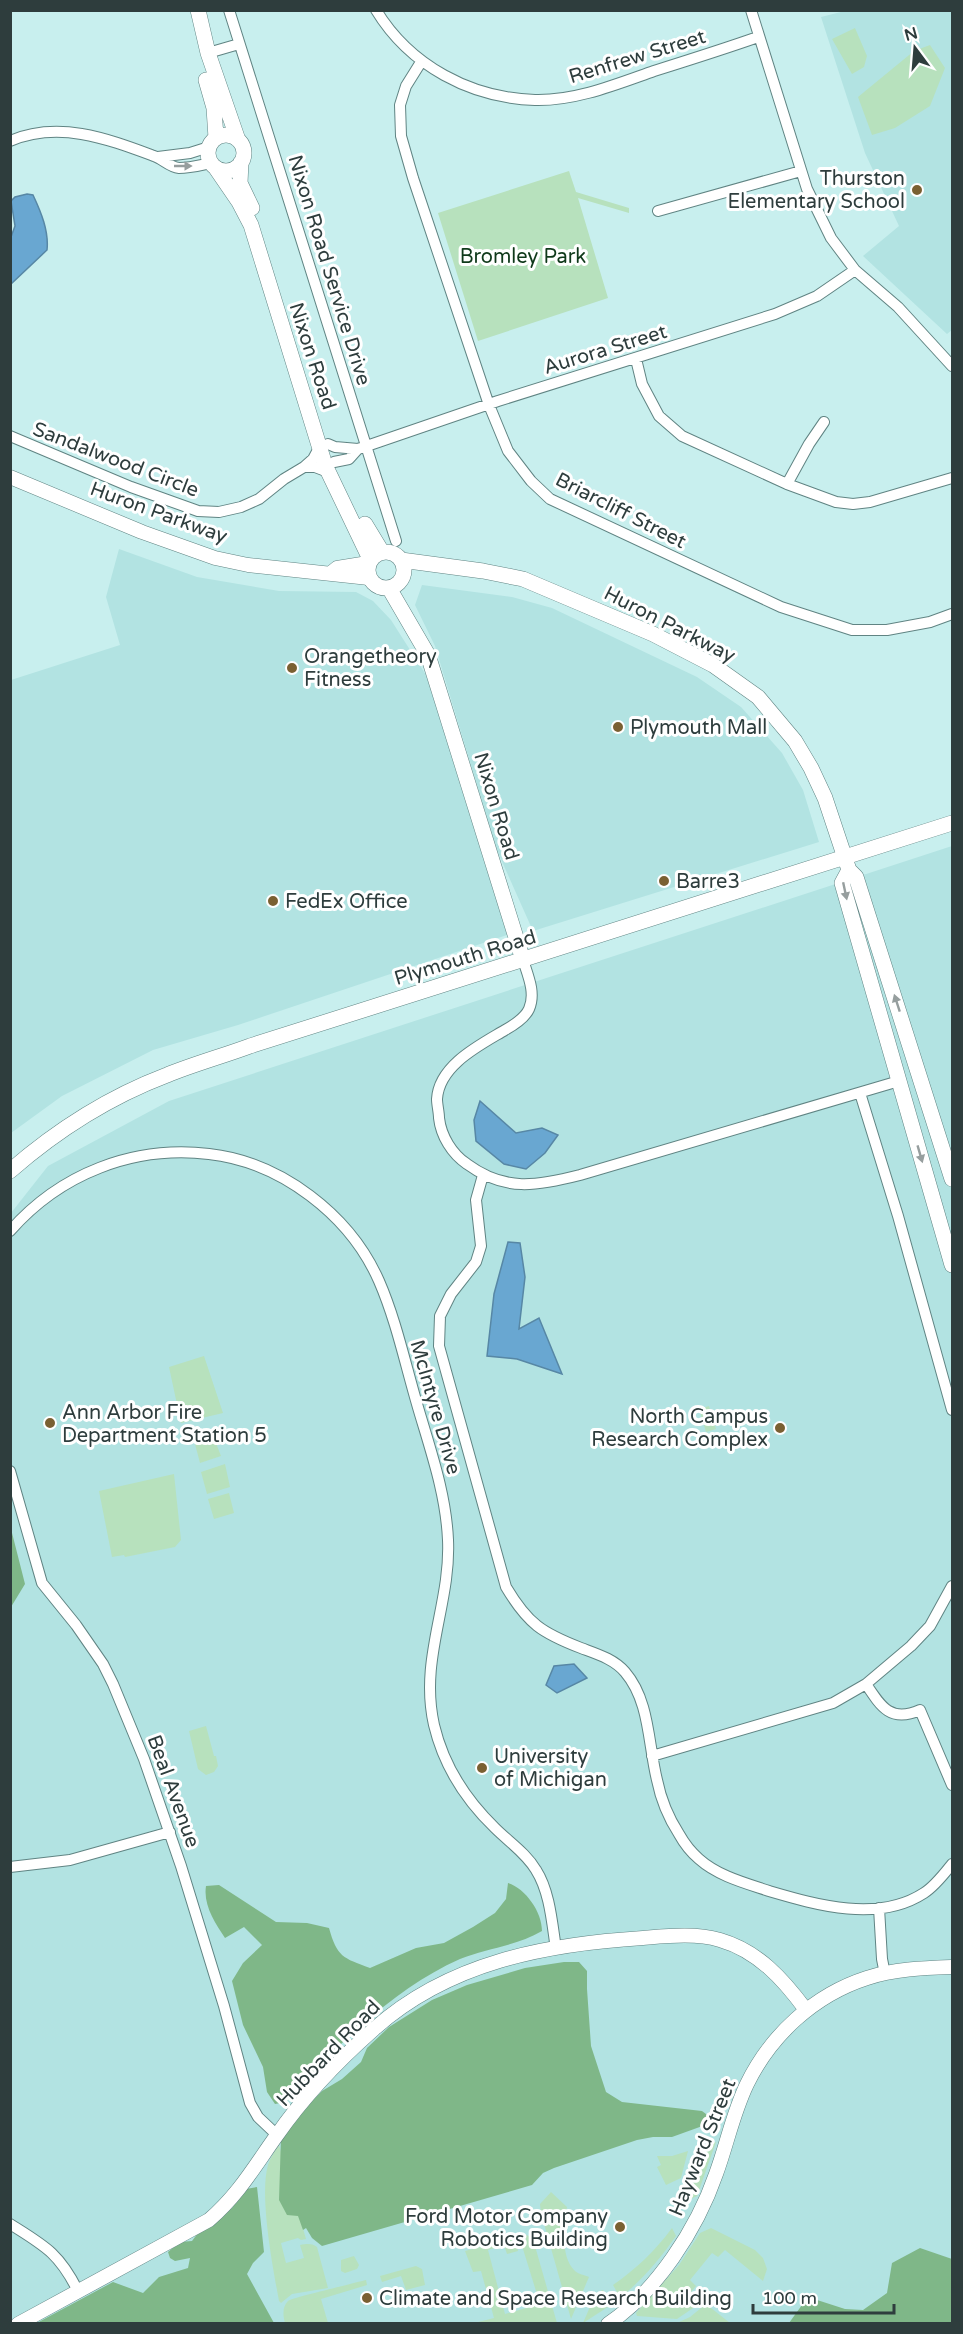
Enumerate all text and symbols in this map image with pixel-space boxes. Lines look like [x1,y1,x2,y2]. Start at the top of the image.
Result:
north arrow [885,18,945,78]
text: N [902,23,920,46]
street label: Renfrew Street [566,25,709,89]
street label: Nixon Road Service Drive [283,152,377,388]
one-way arrow [174,161,193,171]
place label: Thurston Elementary School [727,167,905,214]
marker: Thurston Elementary School [910,183,924,197]
park label: Bromley Park [460,245,586,269]
street label: Nixon Road [284,299,342,413]
street label: Aurora Street [541,320,670,380]
street label: Sandalwood Circle [29,417,202,503]
street label: Briarcliff Street [551,468,690,554]
street label: Huron Parkway [87,477,231,549]
street label: Huron Parkway [600,581,739,668]
place label: Orangetheory Fitness [304,645,437,692]
marker: Orangetheory Fitness [285,661,299,675]
place label: Plymouth Mall [630,716,767,740]
marker: Plymouth Mall [611,720,625,734]
street label: Nixon Road [468,750,524,863]
place label: Barre3 [676,870,740,894]
marker: Barre3 [657,874,671,888]
one-way arrow [841,882,850,901]
place label: FedEx Office [285,890,408,914]
marker: FedEx Office [266,894,280,908]
street label: Plymouth Road [391,925,539,991]
one-way arrow [891,994,901,1012]
one-way arrow [916,1145,925,1163]
street label: McIntyre Drive [404,1337,466,1477]
place label: Ann Arbor Fire Department Station 5 [62,1401,267,1448]
place label: North Campus Research Complex [591,1405,768,1452]
marker: Ann Arbor Fire Department Station 5 [43,1416,57,1430]
marker: North Campus Research Complex [773,1421,787,1435]
street label: Beal Avenue [142,1732,205,1851]
place label: University of Michigan [494,1745,607,1792]
marker: University of Michigan [475,1761,489,1775]
street label: Hubbard Road [272,1995,386,2112]
street label: Hayward Street [664,2075,742,2220]
place label: Ford Motor Company Robotics Building [405,2205,608,2252]
marker: Ford Motor Company Robotics Building [613,2220,627,2234]
scale bar [753,2277,894,2315]
place label: Climate and Space Research Building [379,2287,732,2311]
text: 100 m [762,2287,817,2309]
marker: Climate and Space Research Building [360,2291,374,2305]

